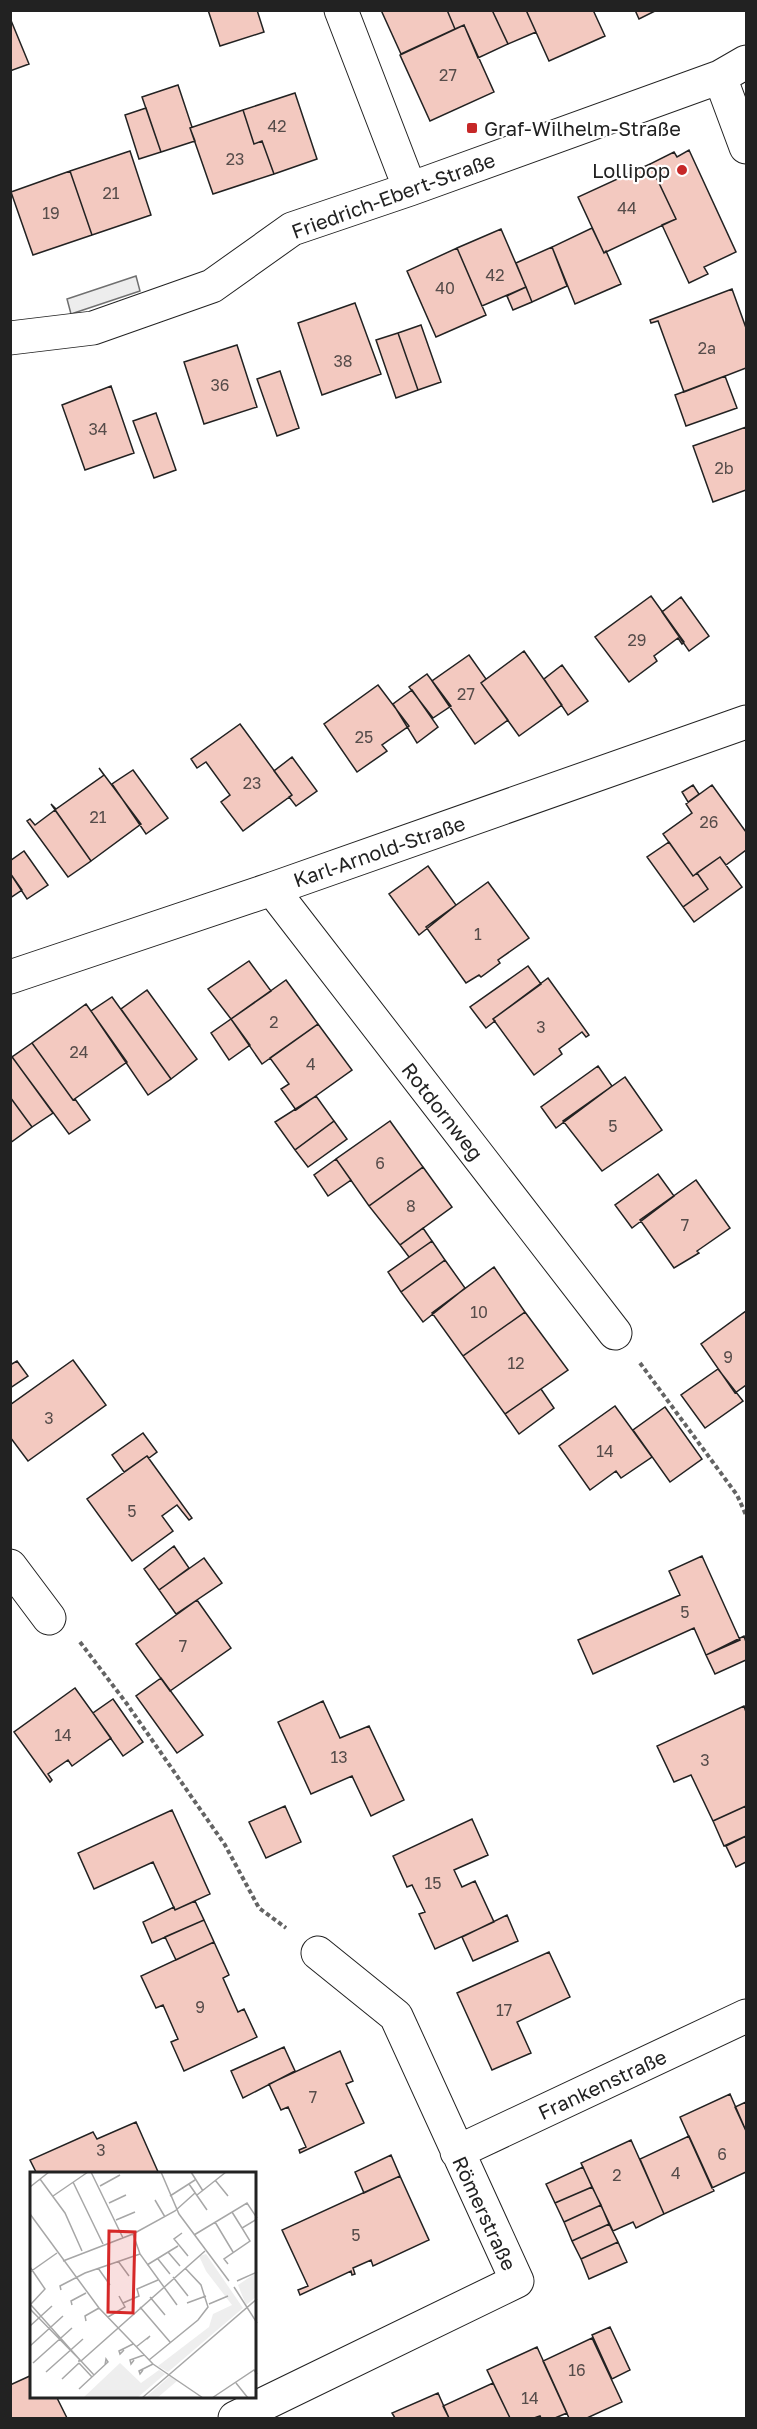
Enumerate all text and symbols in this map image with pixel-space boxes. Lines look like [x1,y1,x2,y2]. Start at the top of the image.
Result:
house number: 27 [439,65,457,85]
house number: 42 [267,116,287,136]
place label: Graf-Wilhelm-Straße [484,116,681,140]
marker: Graf-Wilhelm-Straße [465,121,479,135]
street label: Friedrich-Ebert-Straße [288,147,498,243]
house number: 23 [226,149,244,169]
place label: Lollipop [592,158,670,182]
marker: Lollipop [675,163,689,177]
house number: 21 [102,183,120,203]
house number: 44 [617,198,637,218]
house number: 19 [42,203,60,223]
house number: 42 [485,265,505,285]
house number: 40 [435,278,455,298]
house number: 2a [698,338,716,358]
house number: 38 [333,351,353,371]
house number: 36 [210,375,230,395]
house number: 34 [88,419,108,439]
house number: 2b [714,458,734,478]
house number: 29 [628,630,646,650]
house number: 27 [457,684,475,704]
house number: 25 [355,727,373,747]
house number: 23 [243,773,261,793]
house number: 21 [89,807,107,827]
street label: Karl-Arnold-Straße [290,810,468,892]
house number: 26 [700,812,718,832]
house number: 1 [474,924,482,944]
house number: 2 [269,1012,279,1032]
house number: 3 [536,1017,546,1037]
house number: 24 [69,1042,89,1062]
house number: 4 [306,1054,316,1074]
street label: Rotdornweg [397,1057,489,1165]
house number: 5 [608,1116,618,1136]
house number: 6 [375,1153,385,1173]
house number: 8 [406,1196,416,1216]
house number: 7 [681,1215,689,1235]
house number: 10 [470,1302,488,1322]
house number: 9 [723,1347,733,1367]
house number: 12 [507,1353,525,1373]
house number: 3 [44,1408,54,1428]
house number: 14 [596,1441,614,1461]
house number: 5 [127,1501,137,1521]
house number: 5 [680,1602,690,1622]
house number: 7 [179,1636,187,1656]
house number: 14 [54,1725,72,1745]
house number: 13 [330,1747,348,1767]
house number: 3 [700,1750,710,1770]
house number: 15 [424,1873,442,1893]
house number: 9 [195,1997,205,2017]
house number: 17 [496,2000,512,2020]
street label: Frankenstraße [534,2044,670,2124]
house number: 7 [309,2087,317,2107]
house number: 3 [96,2140,106,2160]
house number: 6 [717,2144,727,2164]
street label: Römerstraße [448,2152,522,2274]
house number: 4 [671,2163,681,2183]
house number: 2 [612,2165,622,2185]
inset map [30,2172,256,2399]
house number: 5 [351,2225,361,2245]
house number: 16 [568,2360,586,2380]
house number: 14 [521,2388,539,2408]

